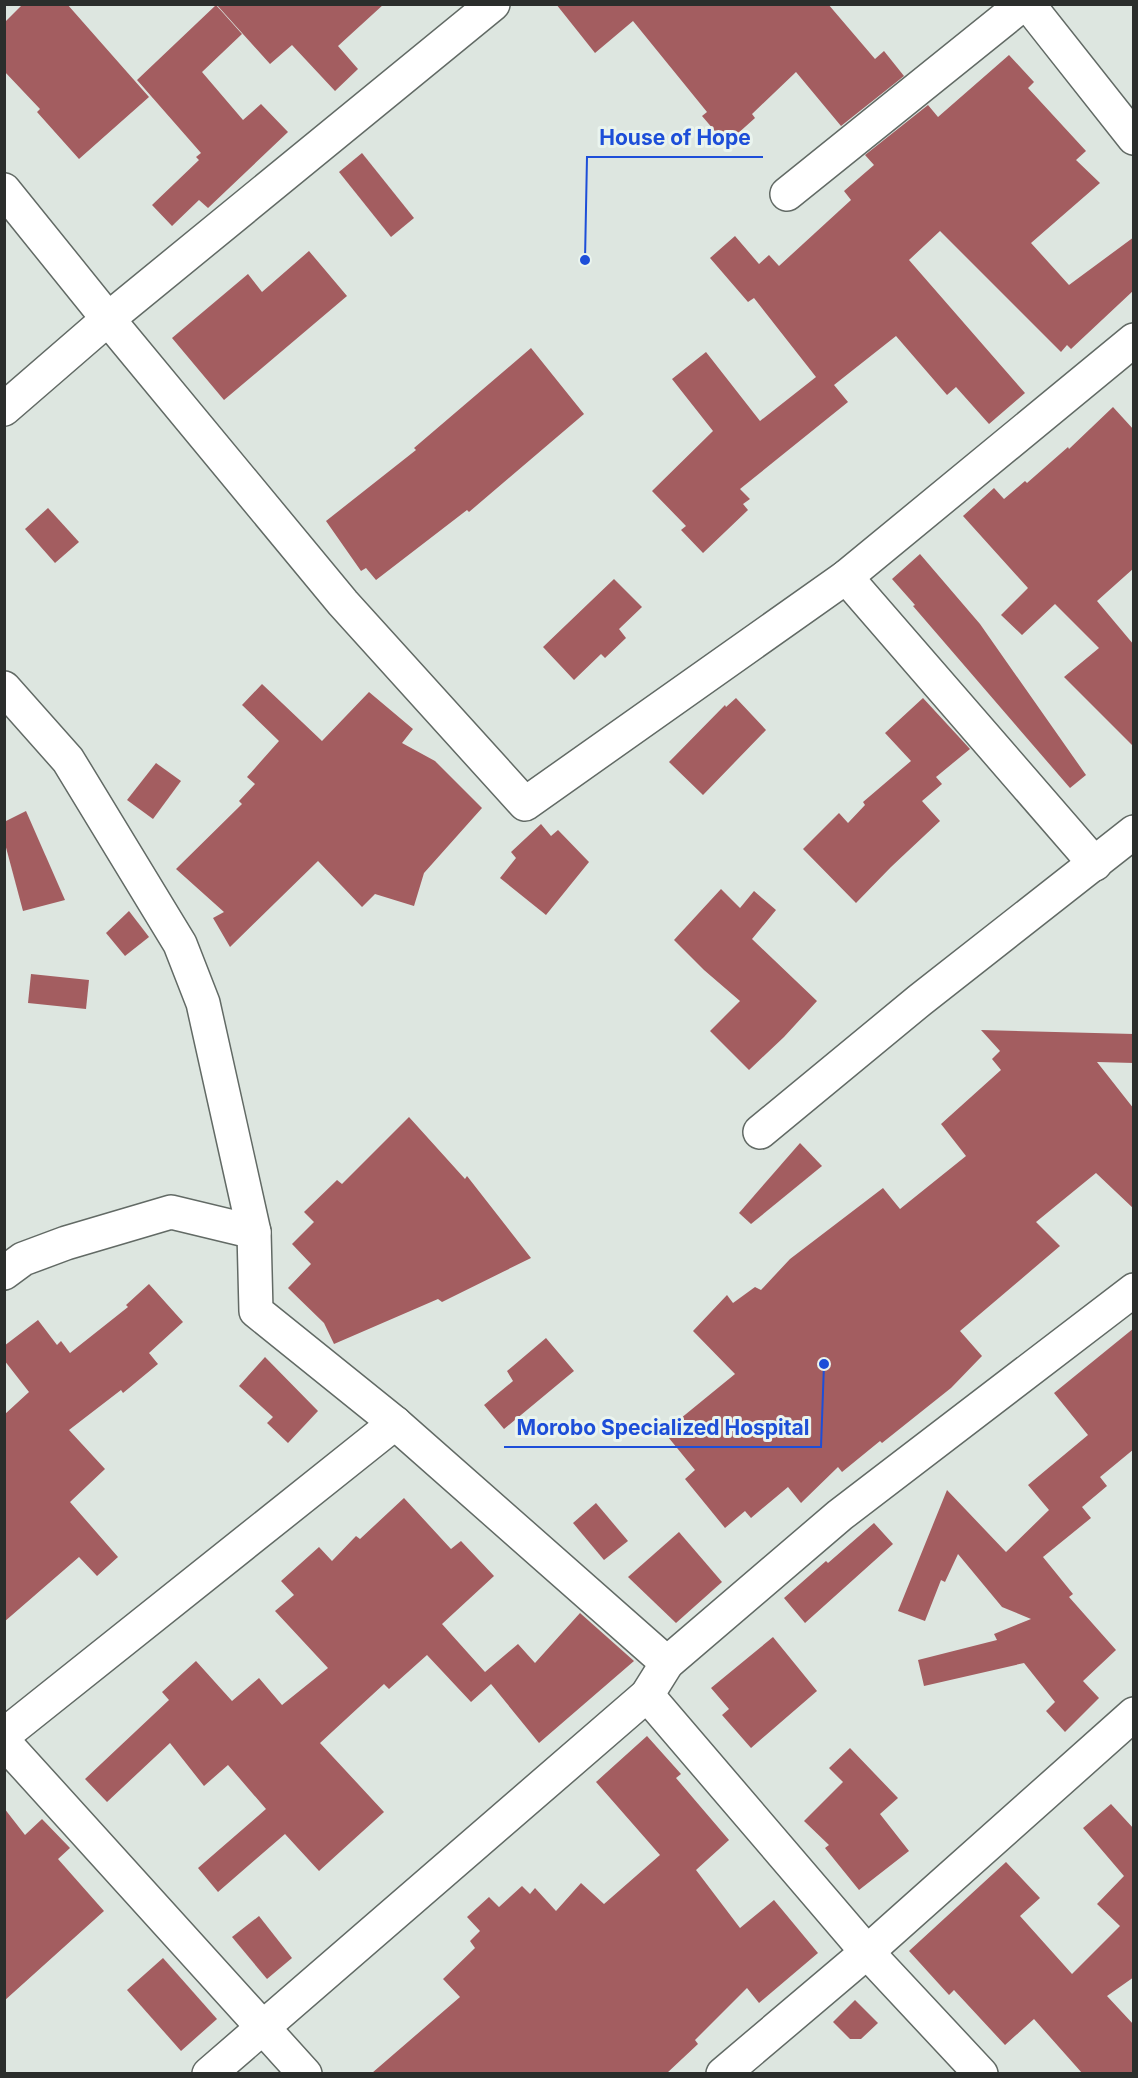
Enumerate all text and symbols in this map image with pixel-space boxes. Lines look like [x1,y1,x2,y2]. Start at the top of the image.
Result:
callout: House of Hope [587,118,763,157]
text: House of Hope [599,125,751,150]
callout: Morobo Specialized Hospital [504,1408,821,1447]
text: Morobo Specialized Hospital [517,1415,809,1440]

